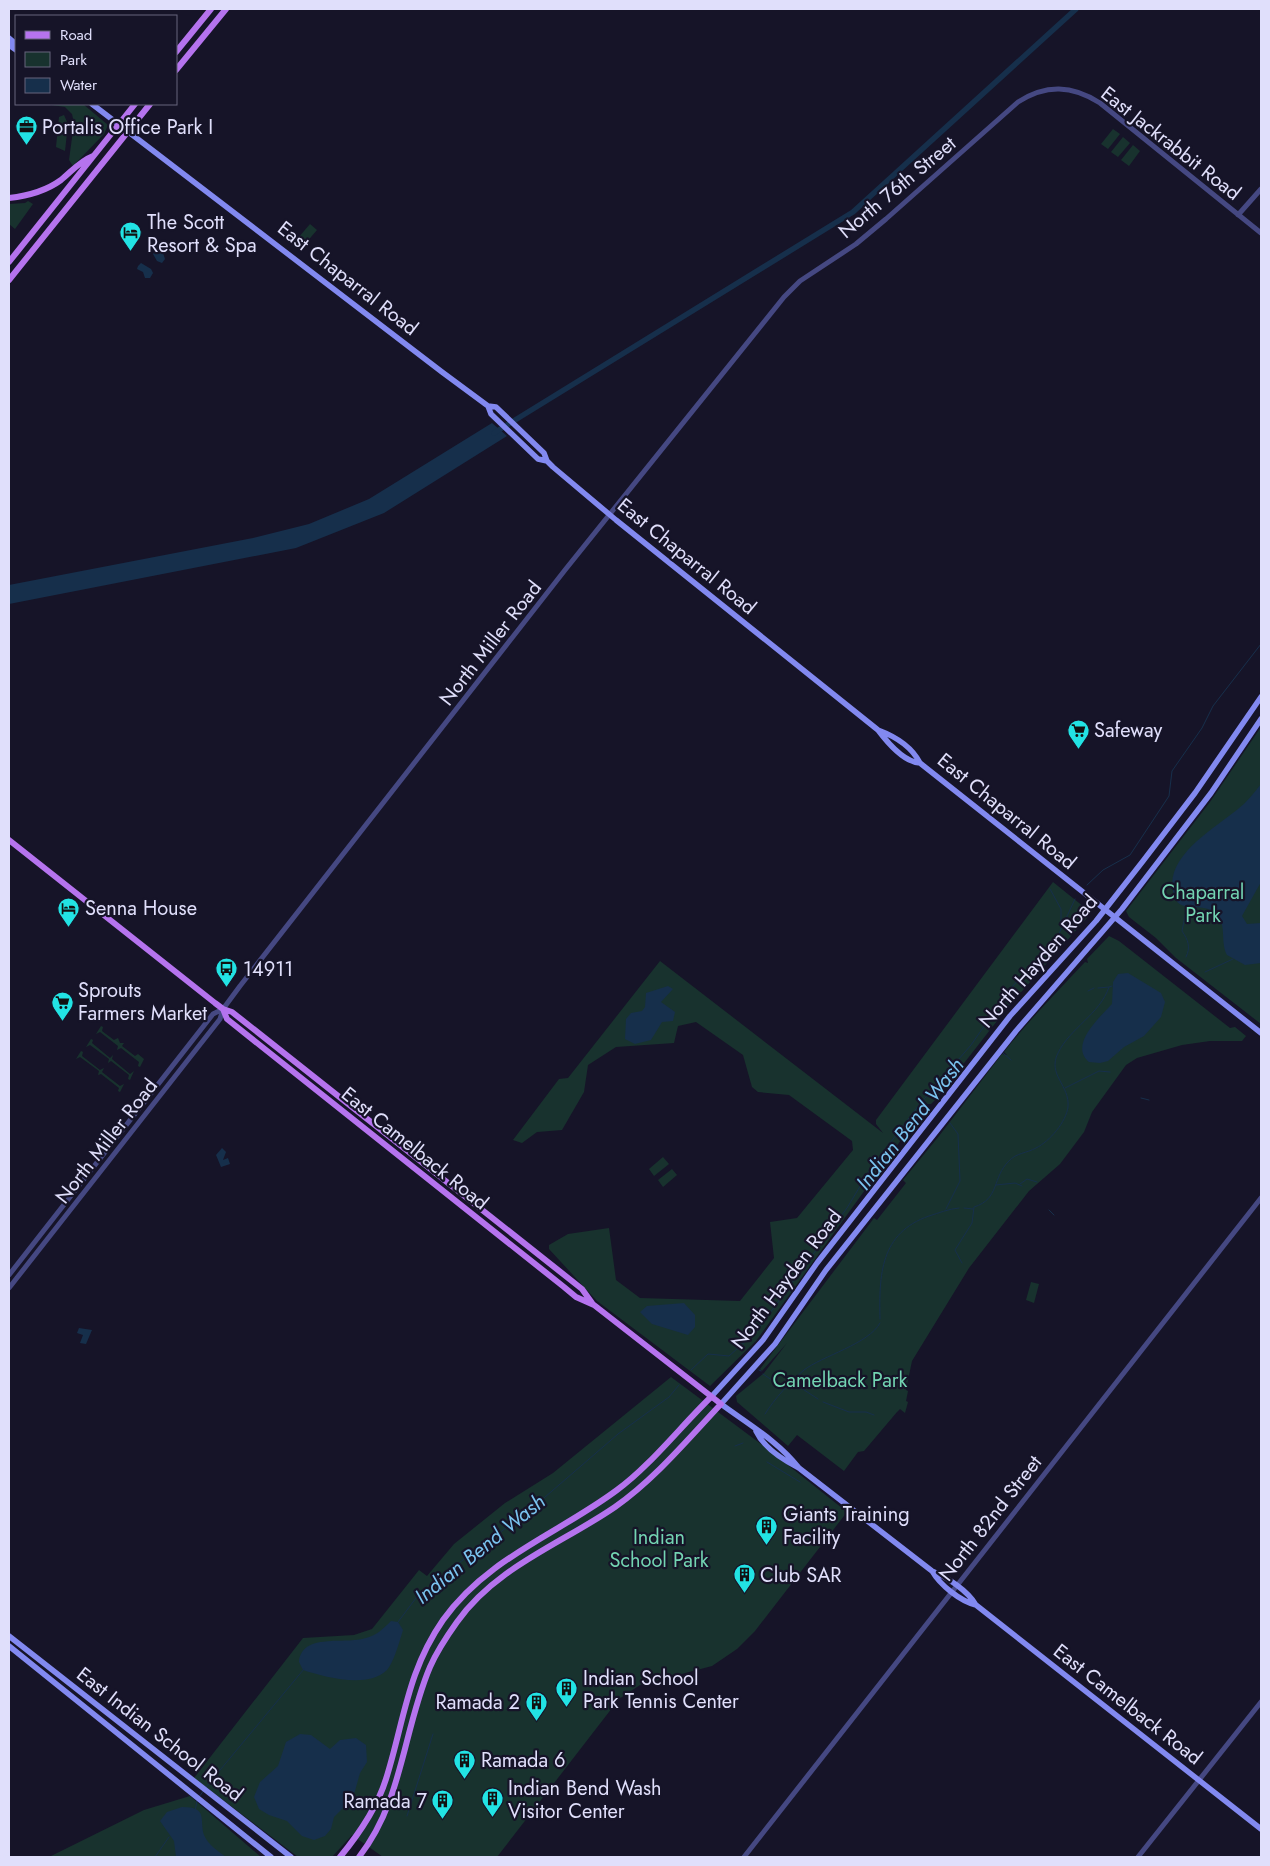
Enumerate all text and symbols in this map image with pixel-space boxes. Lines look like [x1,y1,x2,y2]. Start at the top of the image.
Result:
legend [15,15,178,105]
text: Road [60,24,92,46]
text: Park [60,49,87,71]
text: Water [60,74,98,96]
street label: East Jackrabbit Road [1095,79,1247,207]
place label: Portalis Office Park I [42,113,213,142]
office icon: Portalis Office Park I [14,115,38,146]
street label: North 76th Street [832,129,963,245]
place label: The Scott Resort & Spa [147,208,257,260]
street label: East Chaparral Road [271,214,424,343]
hotel icon: The Scott Resort & Spa [119,221,143,252]
street label: East Chaparral Road [611,491,762,622]
street label: North Miller Road [432,575,548,712]
place label: Safeway [1094,716,1162,745]
supermarket icon: Safeway [1066,718,1090,749]
street label: East Chaparral Road [931,746,1082,877]
park label: Chaparral Park [1162,878,1244,930]
street label: North Hayden Road [972,888,1105,1034]
place label: Senna House [85,894,197,923]
hotel icon: Senna House [57,896,81,927]
place label: 14911 [243,955,293,984]
bus stop icon: 14911 [215,957,239,988]
place label: Sprouts Farmers Market [78,976,207,1028]
supermarket icon: Sprouts Farmers Market [50,990,74,1021]
water label: Indian Bend Wash [849,1052,971,1196]
street label: North Miller Road [48,1073,164,1210]
street label: East Camelback Road [335,1080,494,1217]
street label: North Hayden Road [724,1203,849,1355]
park label: Camelback Park [773,1366,908,1395]
street label: North 82nd Street [932,1449,1049,1587]
water label: Indian Bend Wash [408,1487,552,1611]
place label: Giants Training Facility [783,1500,910,1552]
building icon: Giants Training Facility [755,1514,779,1545]
park label: Indian School Park [609,1523,709,1575]
place label: Club SAR [760,1561,842,1590]
building icon: Club SAR [732,1563,756,1594]
street label: East Camelback Road [1047,1637,1208,1772]
street label: East Indian School Road [70,1660,249,1809]
place label: Indian School Park Tennis Center [583,1664,739,1716]
building icon: Indian School Park Tennis Center [555,1677,579,1708]
place label: Ramada 2 [436,1688,520,1717]
building icon: Ramada 2 [524,1690,548,1721]
place label: Ramada 6 [481,1746,566,1775]
building icon: Ramada 6 [453,1748,477,1779]
place label: Indian Bend Wash Visitor Center [508,1774,661,1826]
place label: Ramada 7 [343,1787,427,1816]
building icon: Indian Bend Wash Visitor Center [480,1787,504,1818]
building icon: Ramada 7 [431,1789,455,1820]

